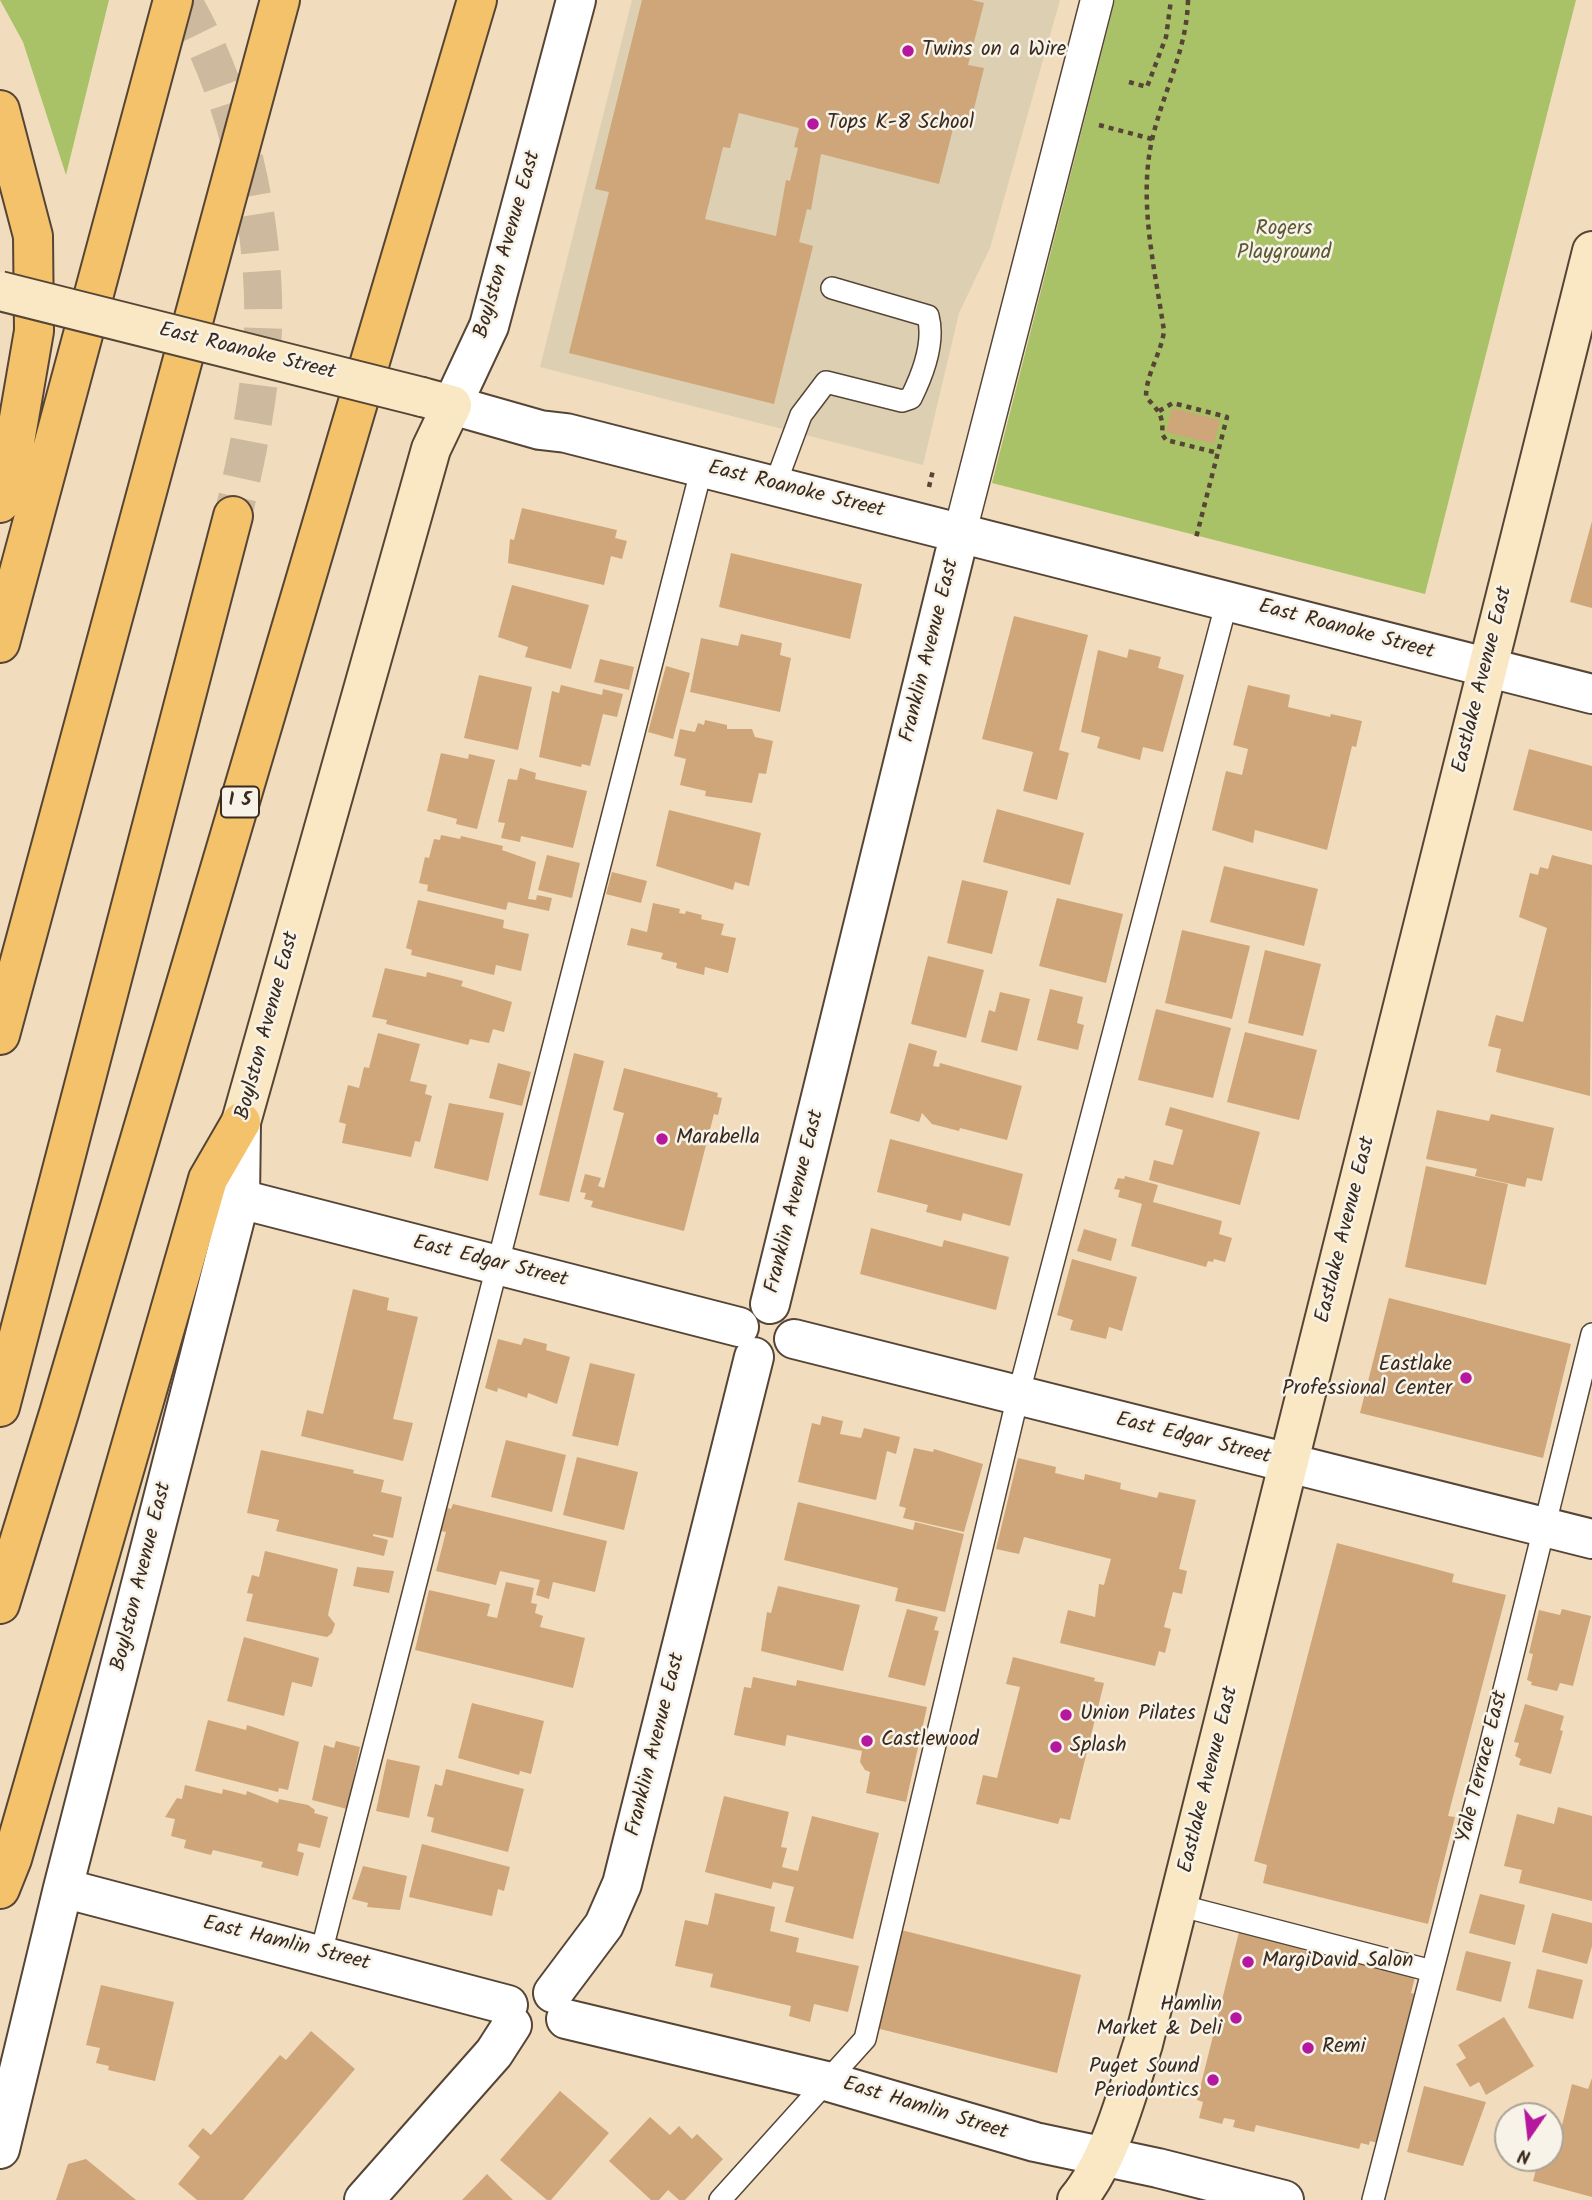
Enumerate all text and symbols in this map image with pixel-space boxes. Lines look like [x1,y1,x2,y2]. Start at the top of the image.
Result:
place label: Twins on a Wire [922,38,1066,64]
marker: Twins on a Wire [900,43,916,59]
place label: Tops K-8 School [827,111,974,137]
marker: Tops K-8 School [805,116,821,132]
street label: Boylston Avenue East [470,149,548,341]
park label: Rogers Playground [1237,217,1331,267]
street label: East Roanoke Street [156,319,338,387]
street label: East Roanoke Street [705,457,887,525]
street label: Franklin Avenue East [896,557,966,745]
street label: Eastlake Avenue East [1449,584,1519,776]
street label: East Roanoke Street [1255,595,1437,667]
road number: I 5 [221,786,259,818]
street label: Boylston Avenue East [232,929,306,1123]
street label: Franklin Avenue East [761,1108,831,1296]
place label: Marabella [676,1126,760,1152]
marker: Marabella [654,1131,670,1147]
street label: Eastlake Avenue East [1312,1134,1382,1326]
street label: East Edgar Street [410,1232,570,1294]
place label: Eastlake Professional Center [1282,1353,1452,1403]
marker: Eastlake Professional Center [1458,1370,1474,1386]
street label: East Edgar Street [1113,1409,1273,1471]
street label: Boylston Avenue East [107,1480,179,1674]
street label: Franklin Avenue East [622,1651,692,1839]
street label: Eastlake Avenue East [1175,1684,1245,1876]
street label: Yale Terrace East [1453,1688,1515,1846]
place label: Union Pilates [1080,1702,1196,1728]
marker: Union Pilates [1058,1707,1074,1723]
place label: Castlewood [881,1728,979,1754]
marker: Castlewood [859,1733,875,1749]
place label: Splash [1070,1734,1126,1760]
marker: Splash [1048,1739,1064,1755]
street label: East Hamlin Street [200,1912,372,1978]
place label: MargiDavid Salon [1262,1949,1413,1975]
marker: MargiDavid Salon [1240,1954,1256,1970]
place label: Hamlin Market & Deli [1096,1993,1222,2043]
marker: Hamlin Market & Deli [1228,2010,1244,2026]
place label: Remi [1322,2035,1365,2061]
marker: Remi [1300,2040,1316,2056]
place label: Puget Sound Periodontics [1089,2055,1199,2105]
marker: Puget Sound Periodontics [1205,2072,1221,2088]
street label: East Hamlin Street [839,2073,1011,2147]
north arrow [1494,2102,1564,2172]
text: N [1515,2139,1534,2171]

